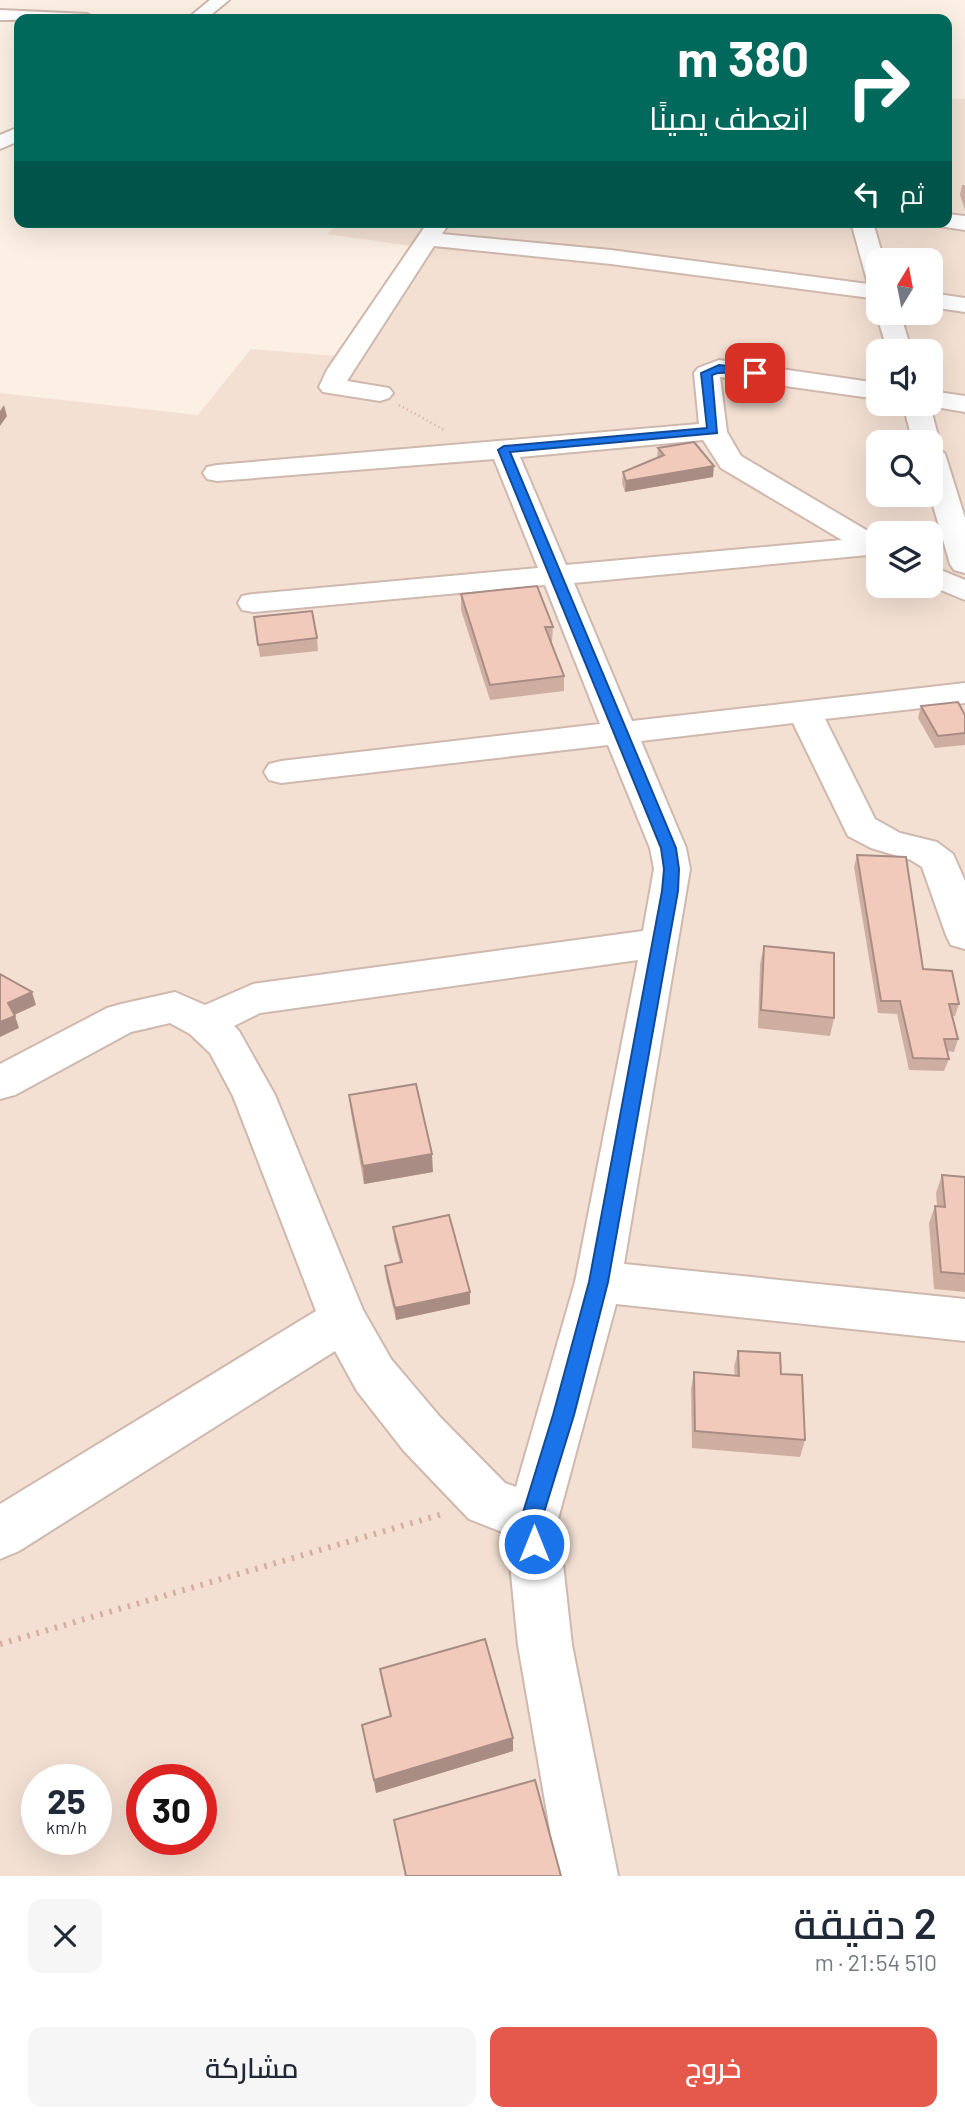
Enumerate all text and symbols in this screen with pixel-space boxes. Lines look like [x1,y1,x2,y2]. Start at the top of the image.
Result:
text: 380 m [677,28,809,87]
icon: right [833,42,924,133]
text: انعطف يمينًا [649,98,809,136]
icon: left [848,175,886,213]
text: ثم [900,178,924,209]
north arrow [866,248,943,326]
map controls [866,248,943,598]
button: sound [866,339,943,416]
pin [725,343,785,403]
icon: arrive [736,354,774,392]
button: search [866,430,943,507]
button: layers [866,521,943,598]
position arrow [497,1507,571,1581]
speed limit sign: 30 [126,1764,217,1855]
text: 25 [47,1779,86,1821]
text: km/h [46,1816,87,1838]
text: 2 دقيقة [794,1897,937,1947]
button: close [28,1899,102,1973]
text: 510 m · 21:54 [815,1948,937,1976]
button: مشاركة [28,2027,476,2107]
button: خروج [490,2027,937,2107]

